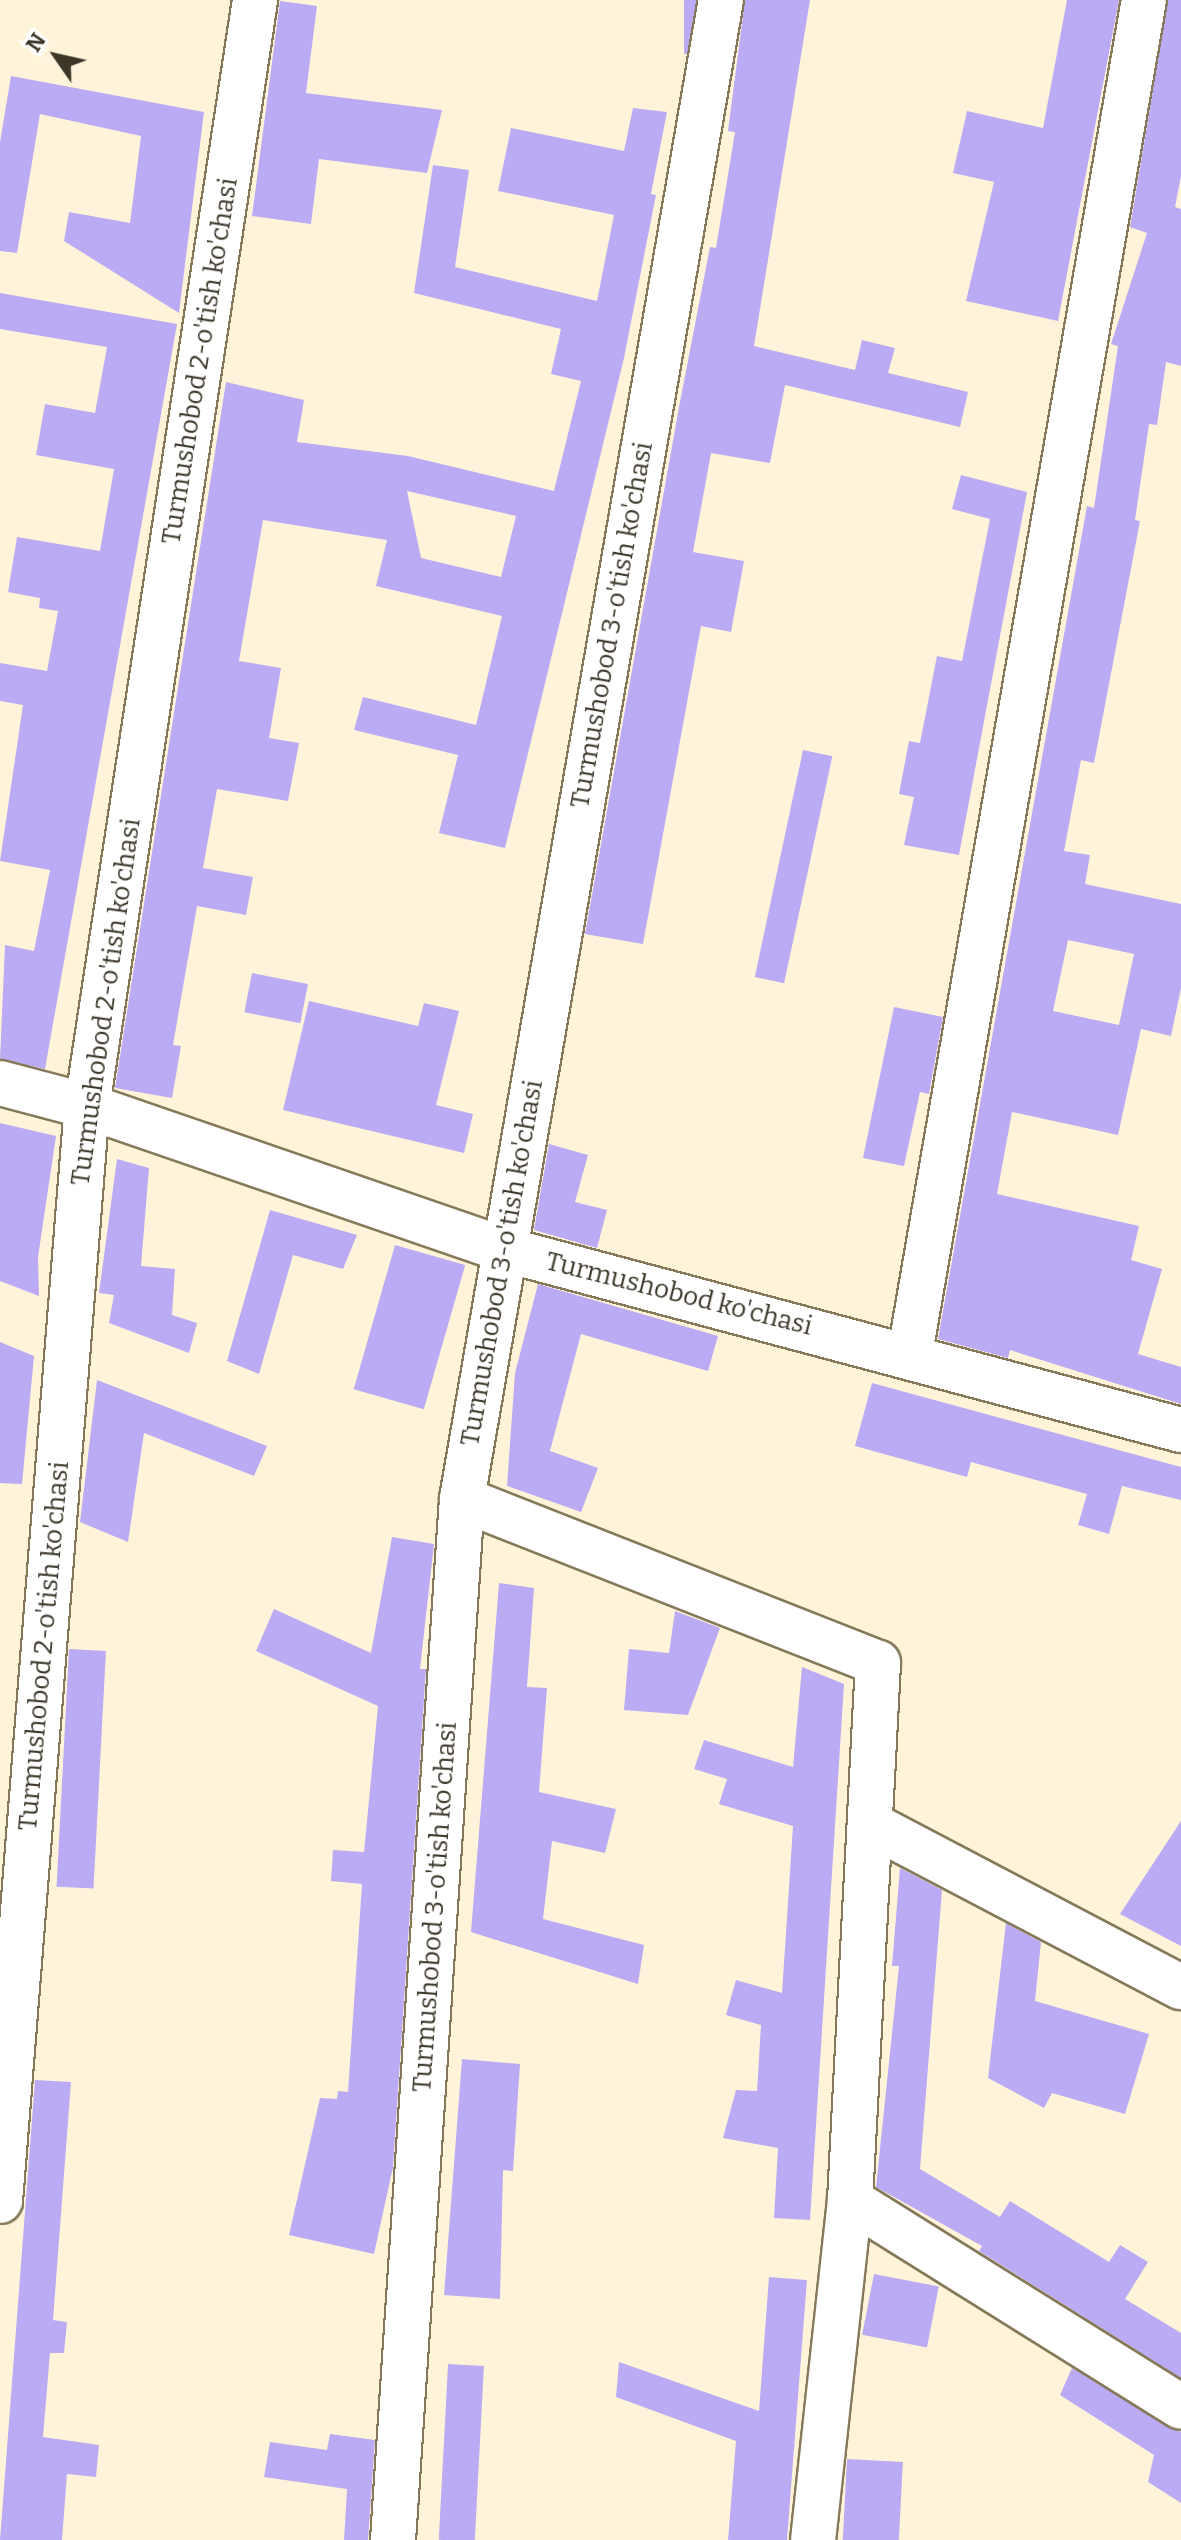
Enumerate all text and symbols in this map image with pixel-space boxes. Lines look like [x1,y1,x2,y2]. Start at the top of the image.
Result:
north arrow [16,16,96,96]
text: N [20,28,52,57]
street label: Turmushobod 2-o'tish ko'chasi [156,176,244,546]
street label: Turmushobod 3-o'tish ko'chasi [564,440,660,810]
street label: Turmushobod 2-o'tish ko'chasi [65,816,147,1188]
street label: Turmushobod 3-o'tish ko'chasi [454,1078,550,1448]
street label: Turmushobod ko'chasi [543,1246,815,1342]
street label: Turmushobod 2-o'tish ko'chasi [12,1460,76,1832]
street label: Turmushobod 3-o'tish ko'chasi [406,1721,464,2093]

